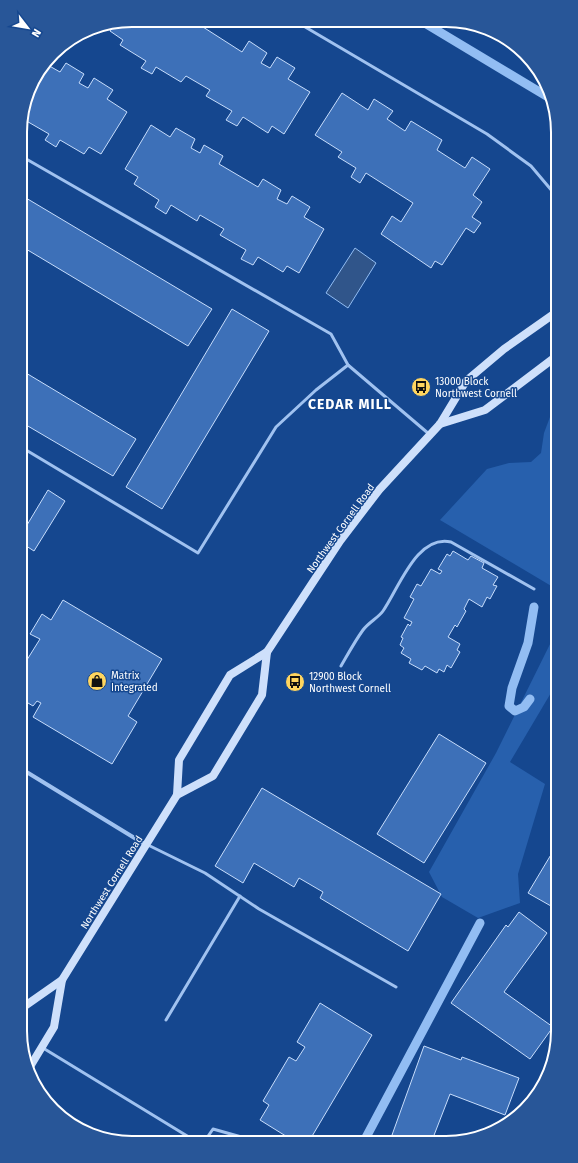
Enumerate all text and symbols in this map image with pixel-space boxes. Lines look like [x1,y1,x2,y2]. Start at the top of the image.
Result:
north arrow [8,8,48,48]
text: N [29,26,44,39]
bus stop icon: 13000 Block Northwest Cornell [410,376,432,398]
place label: 13000 Block Northwest Cornell [435,376,517,400]
district label: CEDAR MILL [308,396,392,413]
street label: Northwest Cornell Road [304,482,377,576]
shop icon: Matrix Integrated [86,670,108,692]
place label: Matrix Integrated [111,670,158,694]
bus stop icon: 12900 Block Northwest Cornell [284,671,306,693]
place label: 12900 Block Northwest Cornell [309,671,391,695]
street label: Northwest Cornell Road [78,834,145,931]

